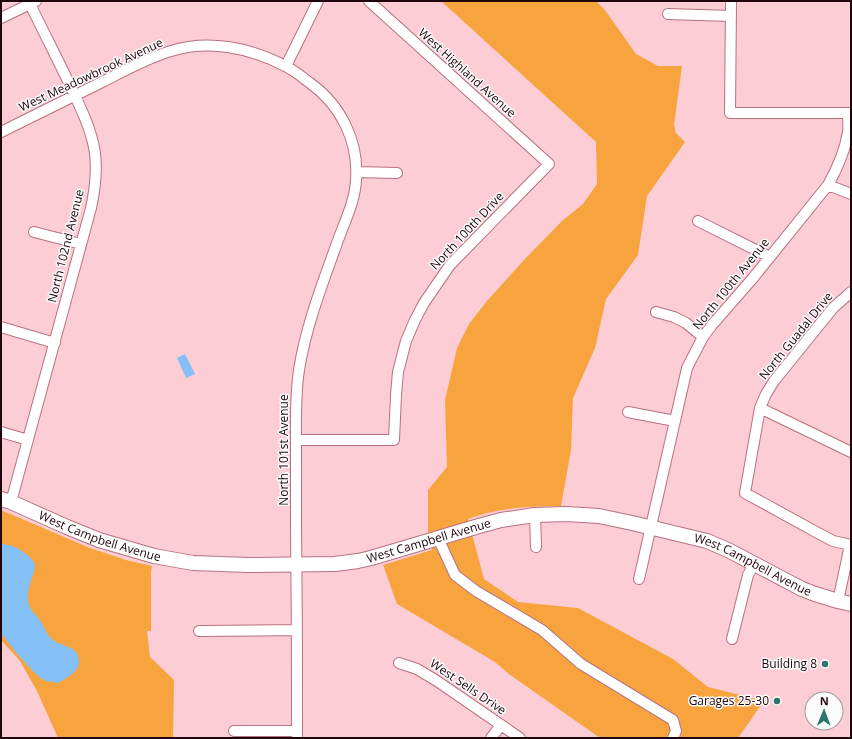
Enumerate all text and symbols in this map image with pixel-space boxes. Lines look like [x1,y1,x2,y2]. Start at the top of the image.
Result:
street label: West Highland Avenue [415,24,520,121]
street label: West Meadowbrook Avenue [16,34,166,115]
street label: North 102nd Avenue [43,187,88,304]
street label: North 100th Drive [426,188,507,273]
street label: North 100th Avenue [688,234,773,333]
street label: North Guadal Drive [755,288,836,383]
street label: North 101st Avenue [275,394,292,506]
street label: West Campbell Avenue [36,506,163,565]
street label: West Campbell Avenue [364,514,493,567]
street label: West Campbell Avenue [693,529,814,600]
street label: West Sells Drive [427,655,510,719]
place label: Building 8 [762,655,817,672]
marker: Building 8 [820,659,830,669]
north arrow [804,691,844,731]
place label: Garages 25-30 [689,692,769,709]
text: N [820,693,829,708]
marker: Garages 25-30 [772,696,782,706]

